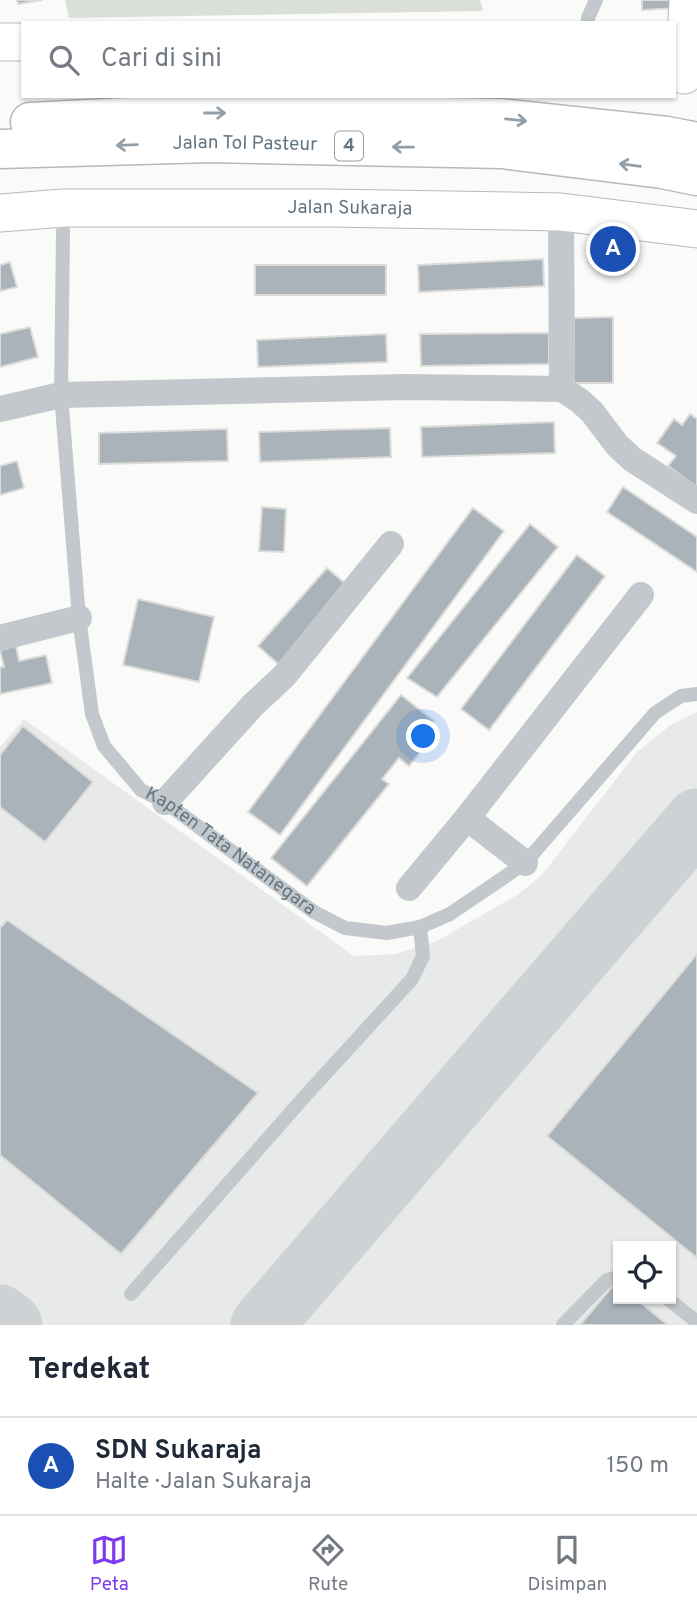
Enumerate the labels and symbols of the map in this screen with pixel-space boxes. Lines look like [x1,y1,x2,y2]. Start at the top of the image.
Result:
one-way arrow [203,106,226,120]
one-way arrow [504,114,527,127]
street label: Jalan Tol Pasteur [172,131,318,157]
road number: 4 [335,132,363,160]
one-way arrow [115,139,138,152]
one-way arrow [392,140,415,154]
one-way arrow [619,159,642,172]
street label: Jalan Sukaraja [287,196,413,221]
pin: A [590,223,636,275]
your location [406,719,440,753]
street label: Kapten Tata Natanegara [141,782,321,921]

